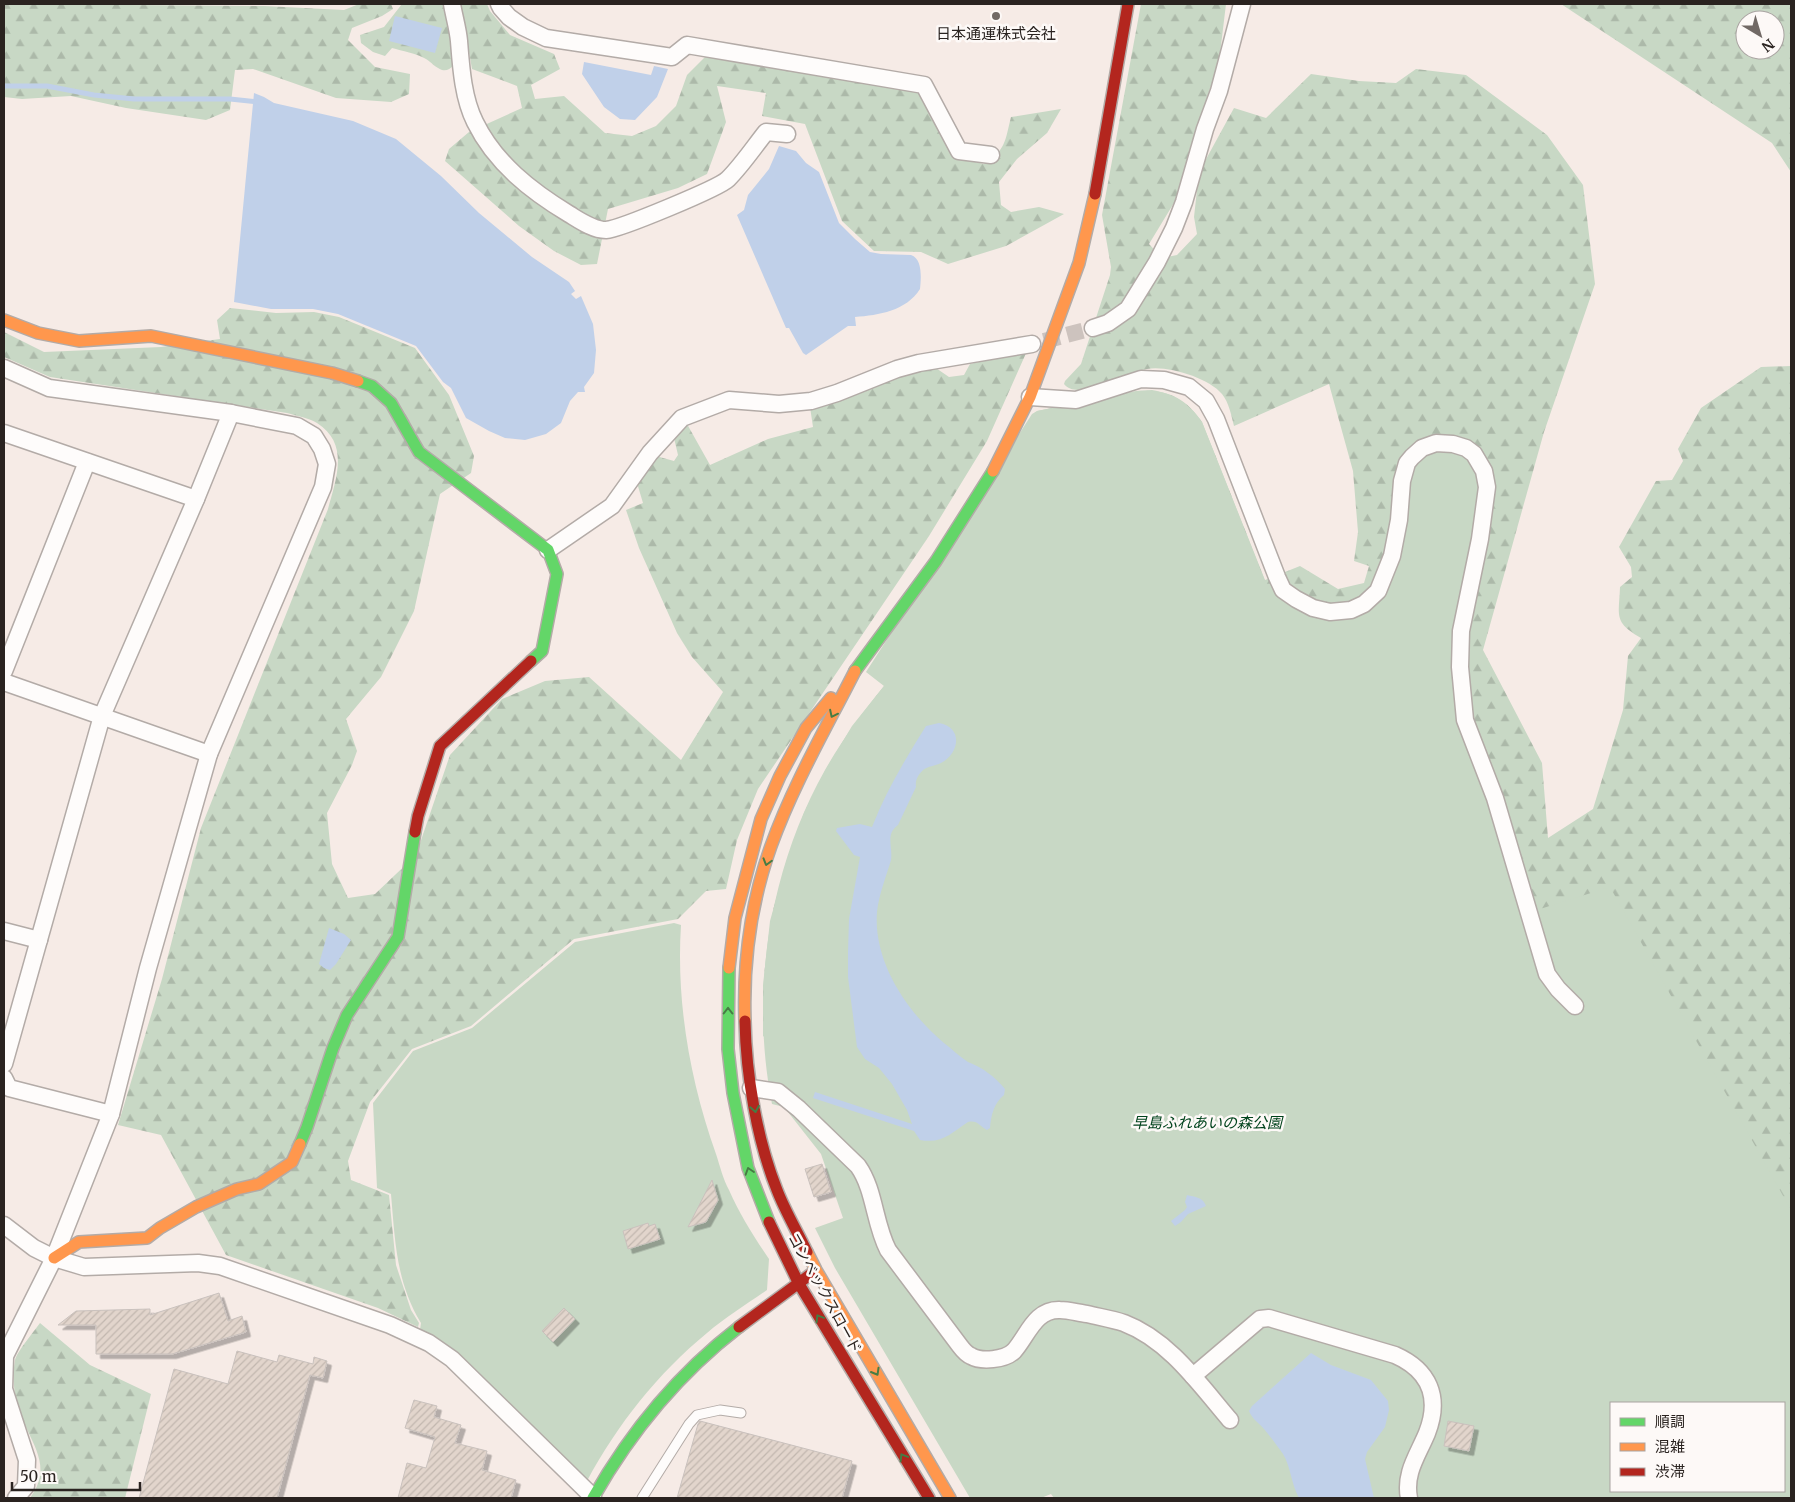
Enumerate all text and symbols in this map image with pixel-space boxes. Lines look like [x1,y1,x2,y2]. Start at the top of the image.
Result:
marker: 日本通運株式会社 [990,10,1002,22]
north arrow [1735,10,1785,60]
place label: 日本通運株式会社 [936,24,1056,43]
text: N [1758,35,1778,56]
one-way arrow [829,709,839,718]
one-way arrow [762,857,772,866]
one-way arrow [723,1007,733,1014]
one-way arrow [749,1105,759,1113]
park label: 早島ふれあいの森公園 [1132,1113,1284,1132]
one-way arrow [745,1168,755,1176]
street label: コンベックスロード [784,1230,866,1356]
one-way arrow [816,1314,826,1323]
one-way arrow [870,1367,880,1376]
legend [1610,1402,1785,1492]
text: 順調 [1655,1412,1685,1431]
text: 混雑 [1655,1437,1685,1456]
one-way arrow [900,1453,910,1462]
scale bar [12,1460,140,1492]
text: 渋滞 [1655,1462,1685,1481]
text: 50 m [20,1467,57,1486]

